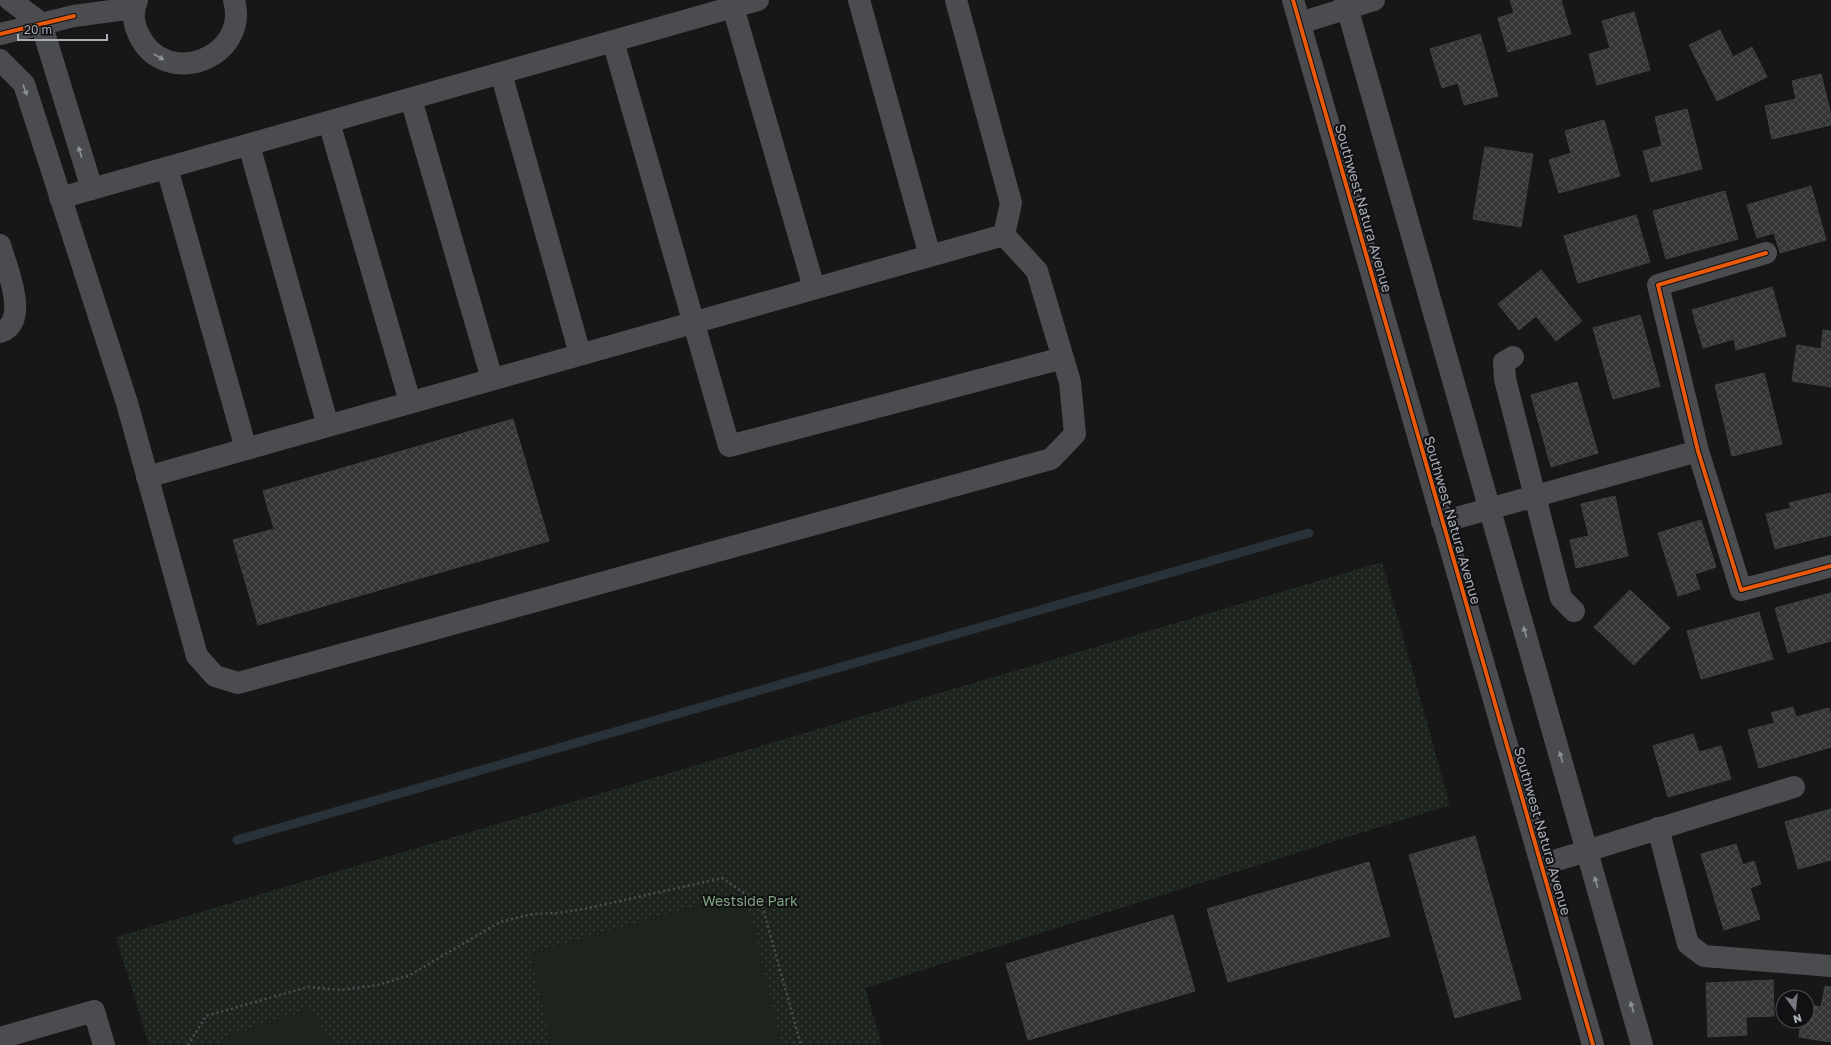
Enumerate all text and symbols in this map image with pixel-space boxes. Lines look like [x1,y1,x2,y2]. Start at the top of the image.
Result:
scale bar [18,16,107,42]
text: 20 m [24,22,52,37]
one-way arrow [153,53,165,60]
one-way arrow [23,84,29,96]
street label: Southwest Natura Avenue [1332,122,1396,294]
one-way arrow [77,146,83,158]
street label: Southwest Natura Avenue [1421,434,1485,606]
one-way arrow [1522,626,1528,638]
street label: Southwest Natura Avenue [1511,745,1575,917]
one-way arrow [1558,751,1564,763]
one-way arrow [1593,876,1599,888]
park label: Westside Park [702,892,798,909]
north arrow [1775,989,1815,1029]
one-way arrow [1628,1001,1634,1014]
text: N [1792,1012,1803,1027]

